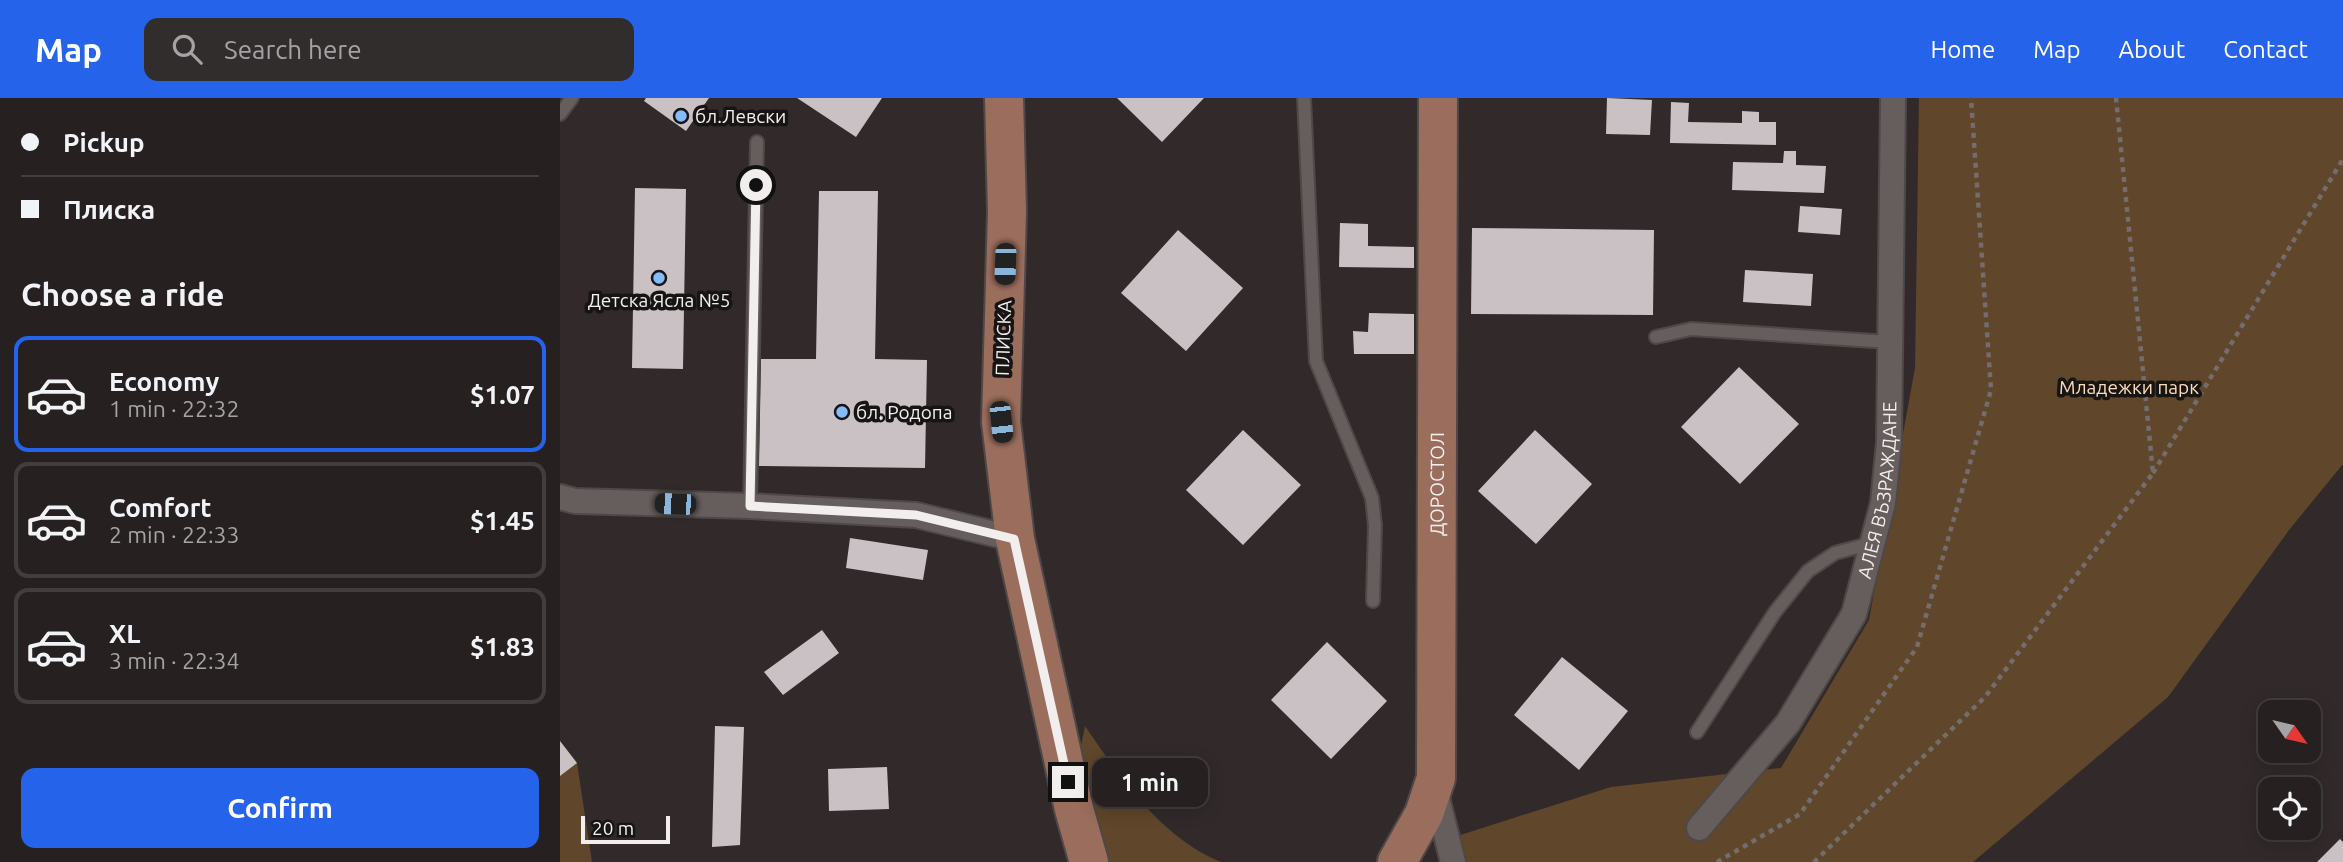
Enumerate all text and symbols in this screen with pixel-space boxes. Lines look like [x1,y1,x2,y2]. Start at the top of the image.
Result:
search box [144,18,634,81]
icon: search [168,30,206,68]
text: Map [35,31,102,68]
text: Search here [224,35,362,64]
text: Home [1930,36,1995,63]
text: Map [2033,36,2080,63]
text: About [2118,36,2185,63]
text: Contact [2223,36,2308,63]
place label: бл.Левски [695,105,786,127]
marker: бл.Левски [673,108,689,124]
text: Pickup [63,128,145,157]
route start [740,169,772,201]
text: Плиска [63,195,155,224]
car [994,243,1017,285]
marker: Детска Ясла №5 [651,270,667,286]
text: Choose a ride [21,276,224,312]
place label: Детска Ясла №5 [588,289,730,311]
street label: ПЛИСКА [991,299,1015,376]
icon: car [25,363,88,426]
text: Economy [109,367,219,396]
park label: Младежки парк [2059,376,2199,398]
text: $1.07 [470,380,535,409]
text: 1 min · 22:32 [109,396,240,421]
car [989,400,1014,444]
place label: бл. Родопа [856,401,952,423]
street label: АЛЕЯ ВЪЗРАЖДАНЕ [1853,401,1900,581]
marker: бл. Родопа [834,404,850,420]
street label: ДОРОСТОЛ [1426,432,1448,536]
icon: car [25,489,88,552]
text: Comfort [109,493,212,522]
car [654,493,697,515]
text: $1.45 [470,506,535,535]
text: 2 min · 22:33 [109,522,240,547]
icon: car [25,615,88,678]
text: XL [109,619,140,648]
text: $1.83 [470,632,535,661]
text: 3 min · 22:34 [109,648,240,673]
north arrow [2258,700,2320,763]
map controls [2258,700,2321,840]
callout: 1 min [1092,758,1208,806]
route end [1052,766,1084,798]
button: Confirm [21,768,539,848]
text: 1 min [1121,770,1179,795]
button: locate [2258,777,2321,840]
scale bar [581,813,670,845]
text: 20 m [592,817,634,839]

